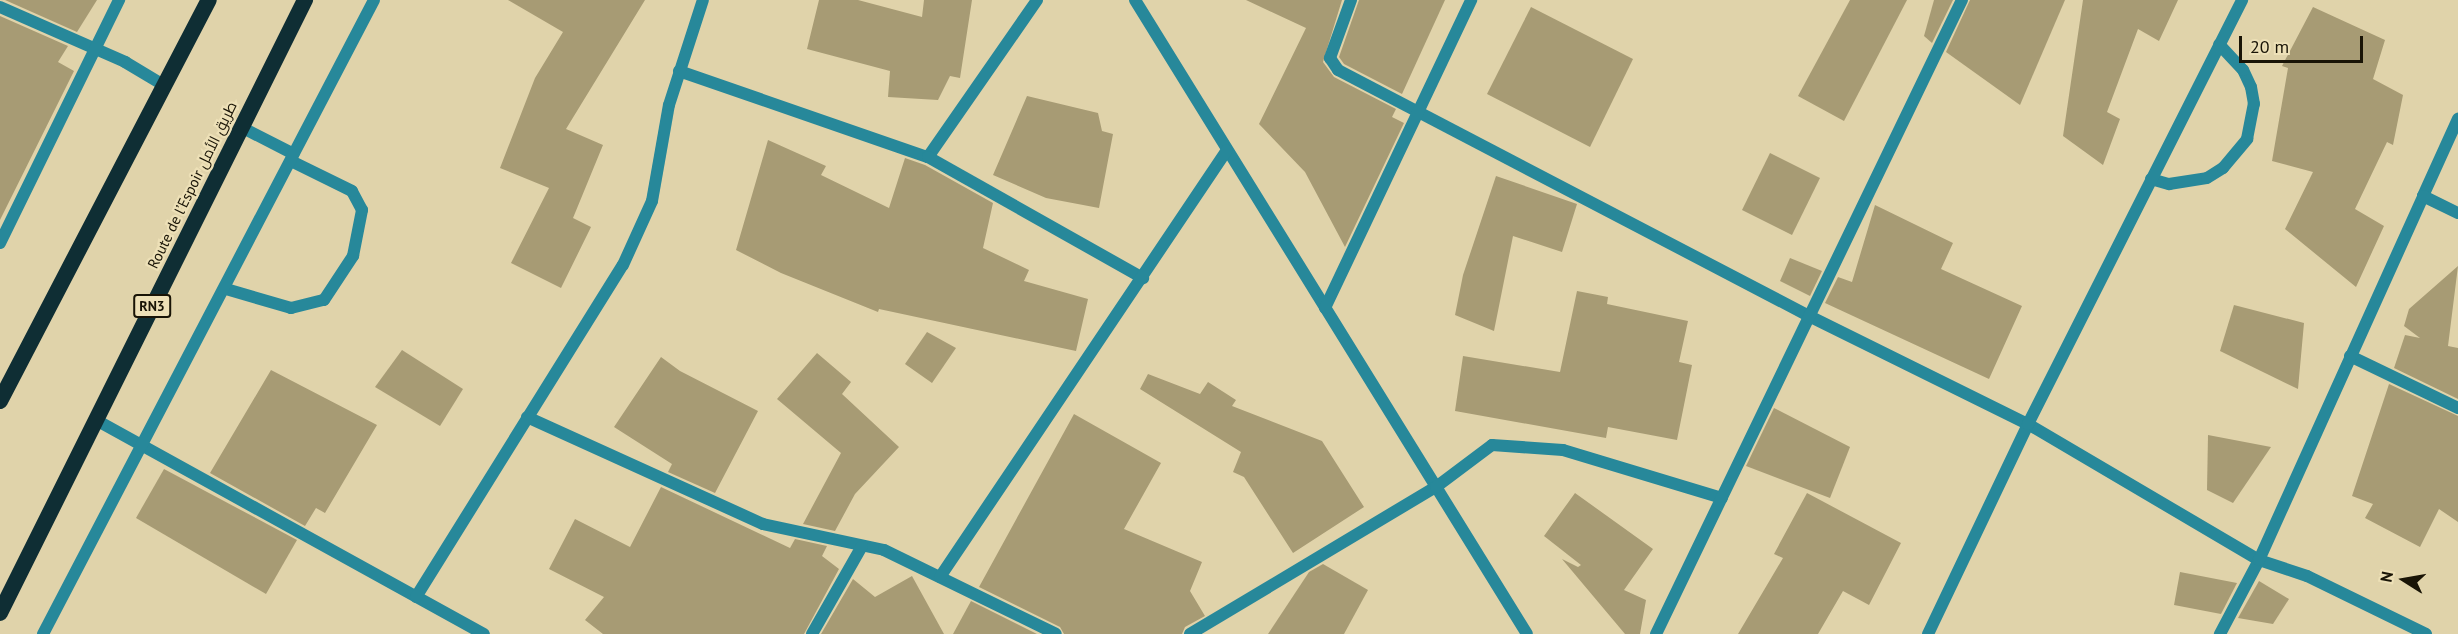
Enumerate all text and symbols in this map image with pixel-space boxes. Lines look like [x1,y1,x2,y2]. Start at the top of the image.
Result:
scale bar [2242,24,2366,62]
text: 20 m [2250,35,2289,58]
street label: Route de l’Espoir طريق الأمل [144,99,240,271]
road number: RN3 [132,295,172,317]
north arrow [2374,550,2434,610]
text: N [2376,570,2397,584]

